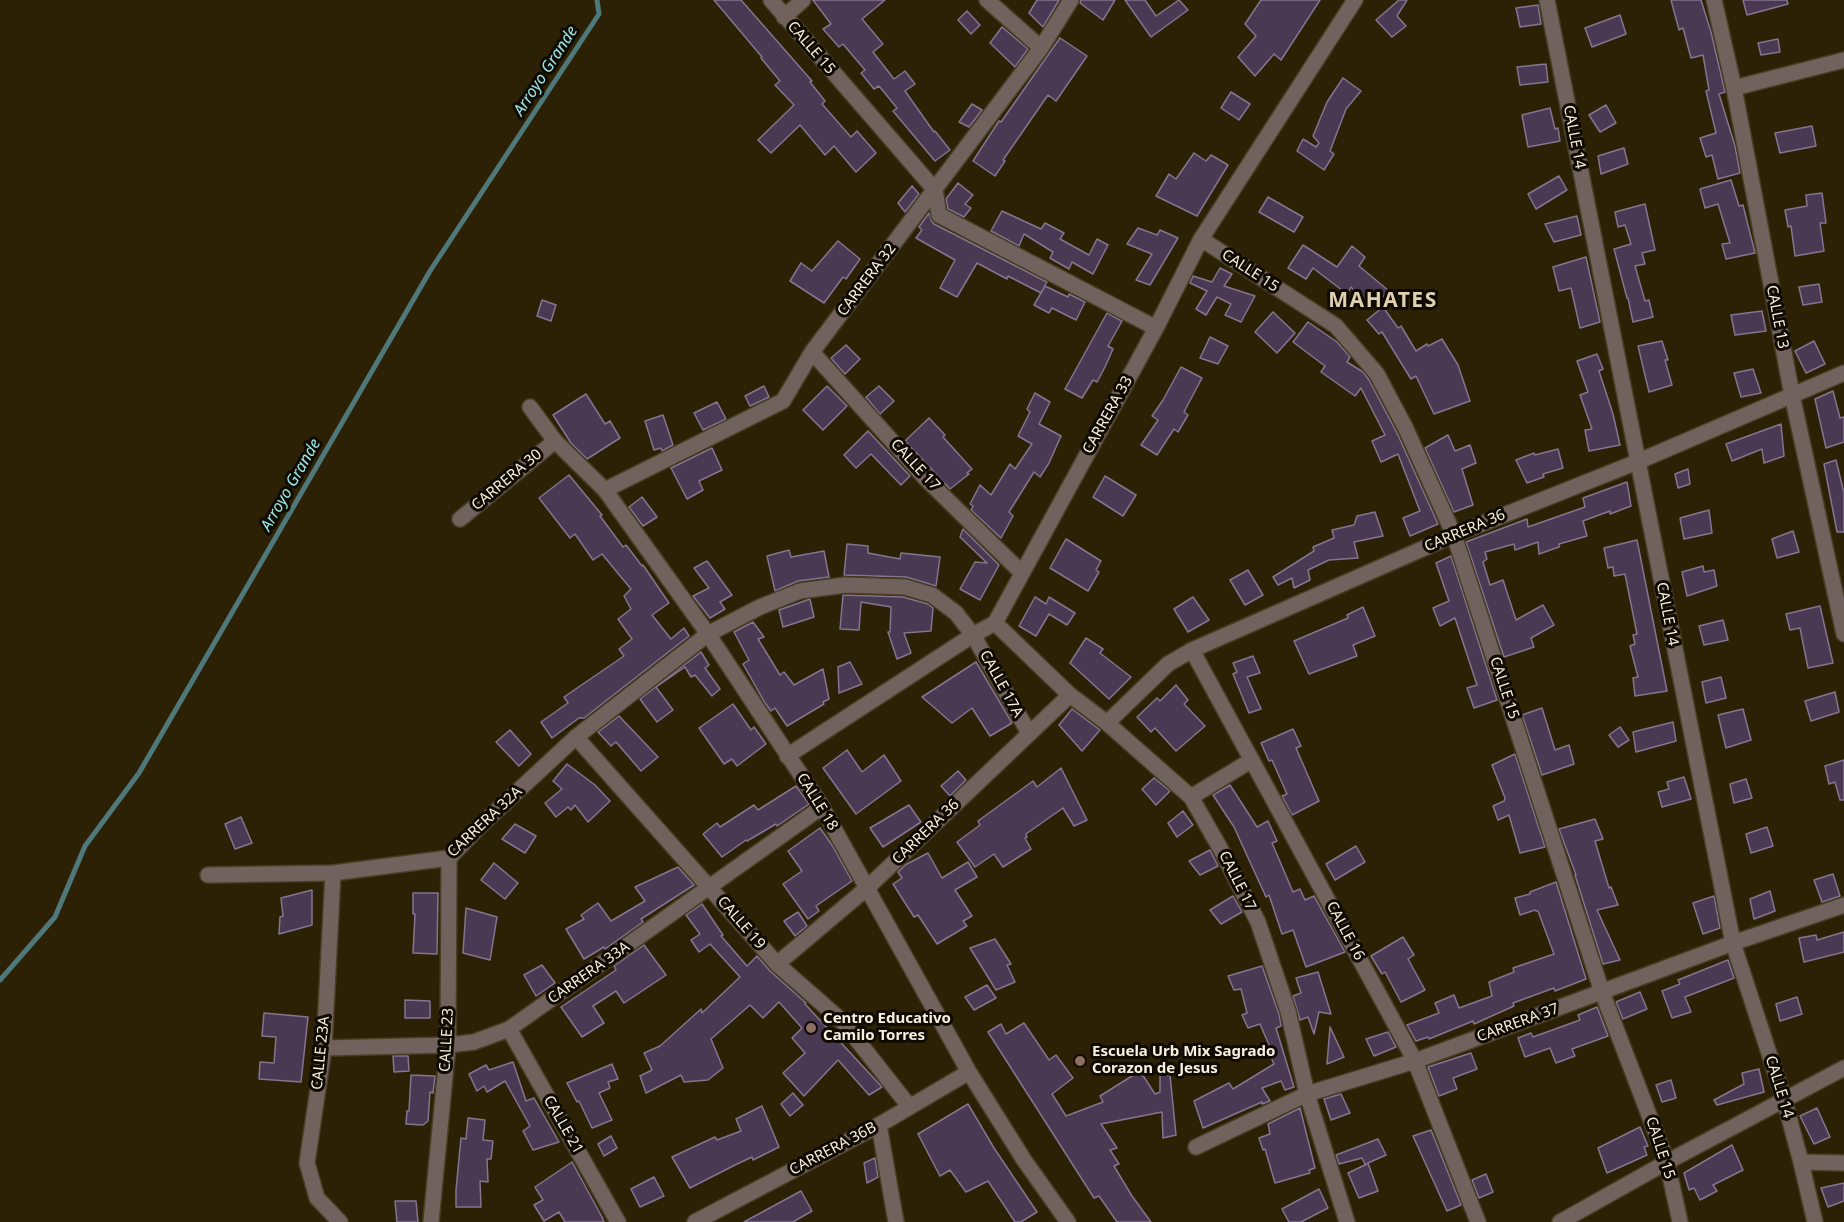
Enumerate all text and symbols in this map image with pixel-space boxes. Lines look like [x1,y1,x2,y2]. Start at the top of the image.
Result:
street label: CALLE 15 [783,18,839,78]
water label: Arroyo Grande [510,22,582,120]
street label: CALLE 14 [1559,104,1589,170]
street label: CARRERA 32 [834,240,900,320]
street label: CALLE 15 [1218,246,1282,296]
street label: CALLE 13 [1762,284,1792,350]
district label: MAHATES [1328,288,1438,314]
street label: CARRERA 33 [1079,373,1137,457]
water label: Arroyo Grande [257,435,325,535]
street label: CALLE 17 [887,435,943,495]
street label: CARRERA 30 [468,445,546,515]
street label: CARRERA 36 [1422,506,1508,556]
street label: CALLE 14 [1652,581,1682,647]
street label: CALLE 17A [975,647,1027,721]
street label: CALLE 15 [1486,655,1522,721]
street label: CALLE 18 [792,770,842,834]
street label: CARRERA 32A [444,783,526,861]
street label: CARRERA 36 [889,796,963,868]
street label: CALLE 17 [1214,848,1260,914]
street label: CALLE 19 [713,893,769,953]
street label: CALLE 16 [1322,898,1368,964]
street label: CARRERA 33A [545,938,633,1008]
street label: CARRERA 37 [1474,1000,1562,1046]
street label: CALLE 23 [436,1007,458,1073]
place label: Centro Educativo Camilo Torres [823,1010,951,1045]
street label: CALLE 23A [308,1015,334,1091]
marker: Centro Educativo Camilo Torres [804,1021,818,1035]
place label: Escuela Urb Mix Sagrado Corazon de Jesus [1092,1043,1275,1078]
marker: Escuela Urb Mix Sagrado Corazon de Jesus [1073,1054,1087,1068]
street label: CALLE 14 [1761,1054,1797,1120]
street label: CALLE 21 [539,1093,587,1157]
street label: CALLE 15 [1642,1115,1678,1181]
street label: CARRERA 36B [786,1119,880,1179]

